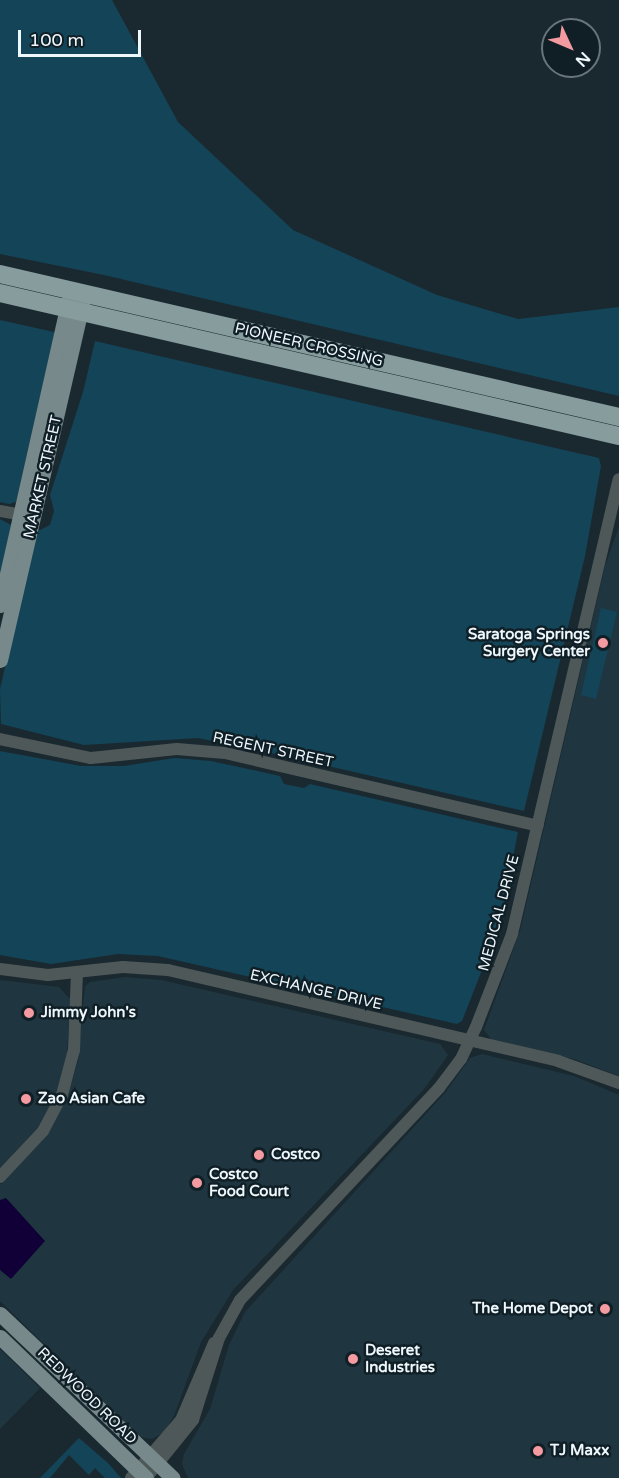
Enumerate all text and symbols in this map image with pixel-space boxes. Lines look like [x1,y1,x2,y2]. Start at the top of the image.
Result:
scale bar [21,18,144,56]
north arrow [541,18,601,78]
text: 100 m [29,29,84,51]
text: N [571,48,594,71]
street label: PIONEER CROSSING [233,319,385,371]
street label: MARKET STREET [20,414,66,540]
place label: Saratoga Springs Surgery Center [468,625,590,660]
marker: Saratoga Springs Surgery Center [594,634,612,652]
street label: REGENT STREET [211,728,335,772]
street label: MEDICAL DRIVE [475,853,523,973]
street label: EXCHANGE DRIVE [248,966,384,1014]
place label: Jimmy John's [41,1004,136,1022]
marker: Jimmy John's [22,1006,36,1020]
place label: Zao Asian Cafe [38,1090,145,1108]
marker: Zao Asian Cafe [19,1092,33,1106]
place label: Costco [271,1146,320,1164]
marker: Costco [252,1148,266,1162]
place label: Costco Food Court [209,1165,289,1200]
marker: Costco Food Court [190,1176,204,1190]
place label: The Home Depot [472,1300,593,1318]
marker: The Home Depot [598,1302,612,1316]
place label: Deseret Industries [365,1341,435,1376]
street label: REDWOOD ROAD [34,1344,140,1448]
marker: Deseret Industries [346,1352,360,1366]
place label: TJ Maxx [550,1442,609,1460]
marker: TJ Maxx [531,1444,545,1458]

